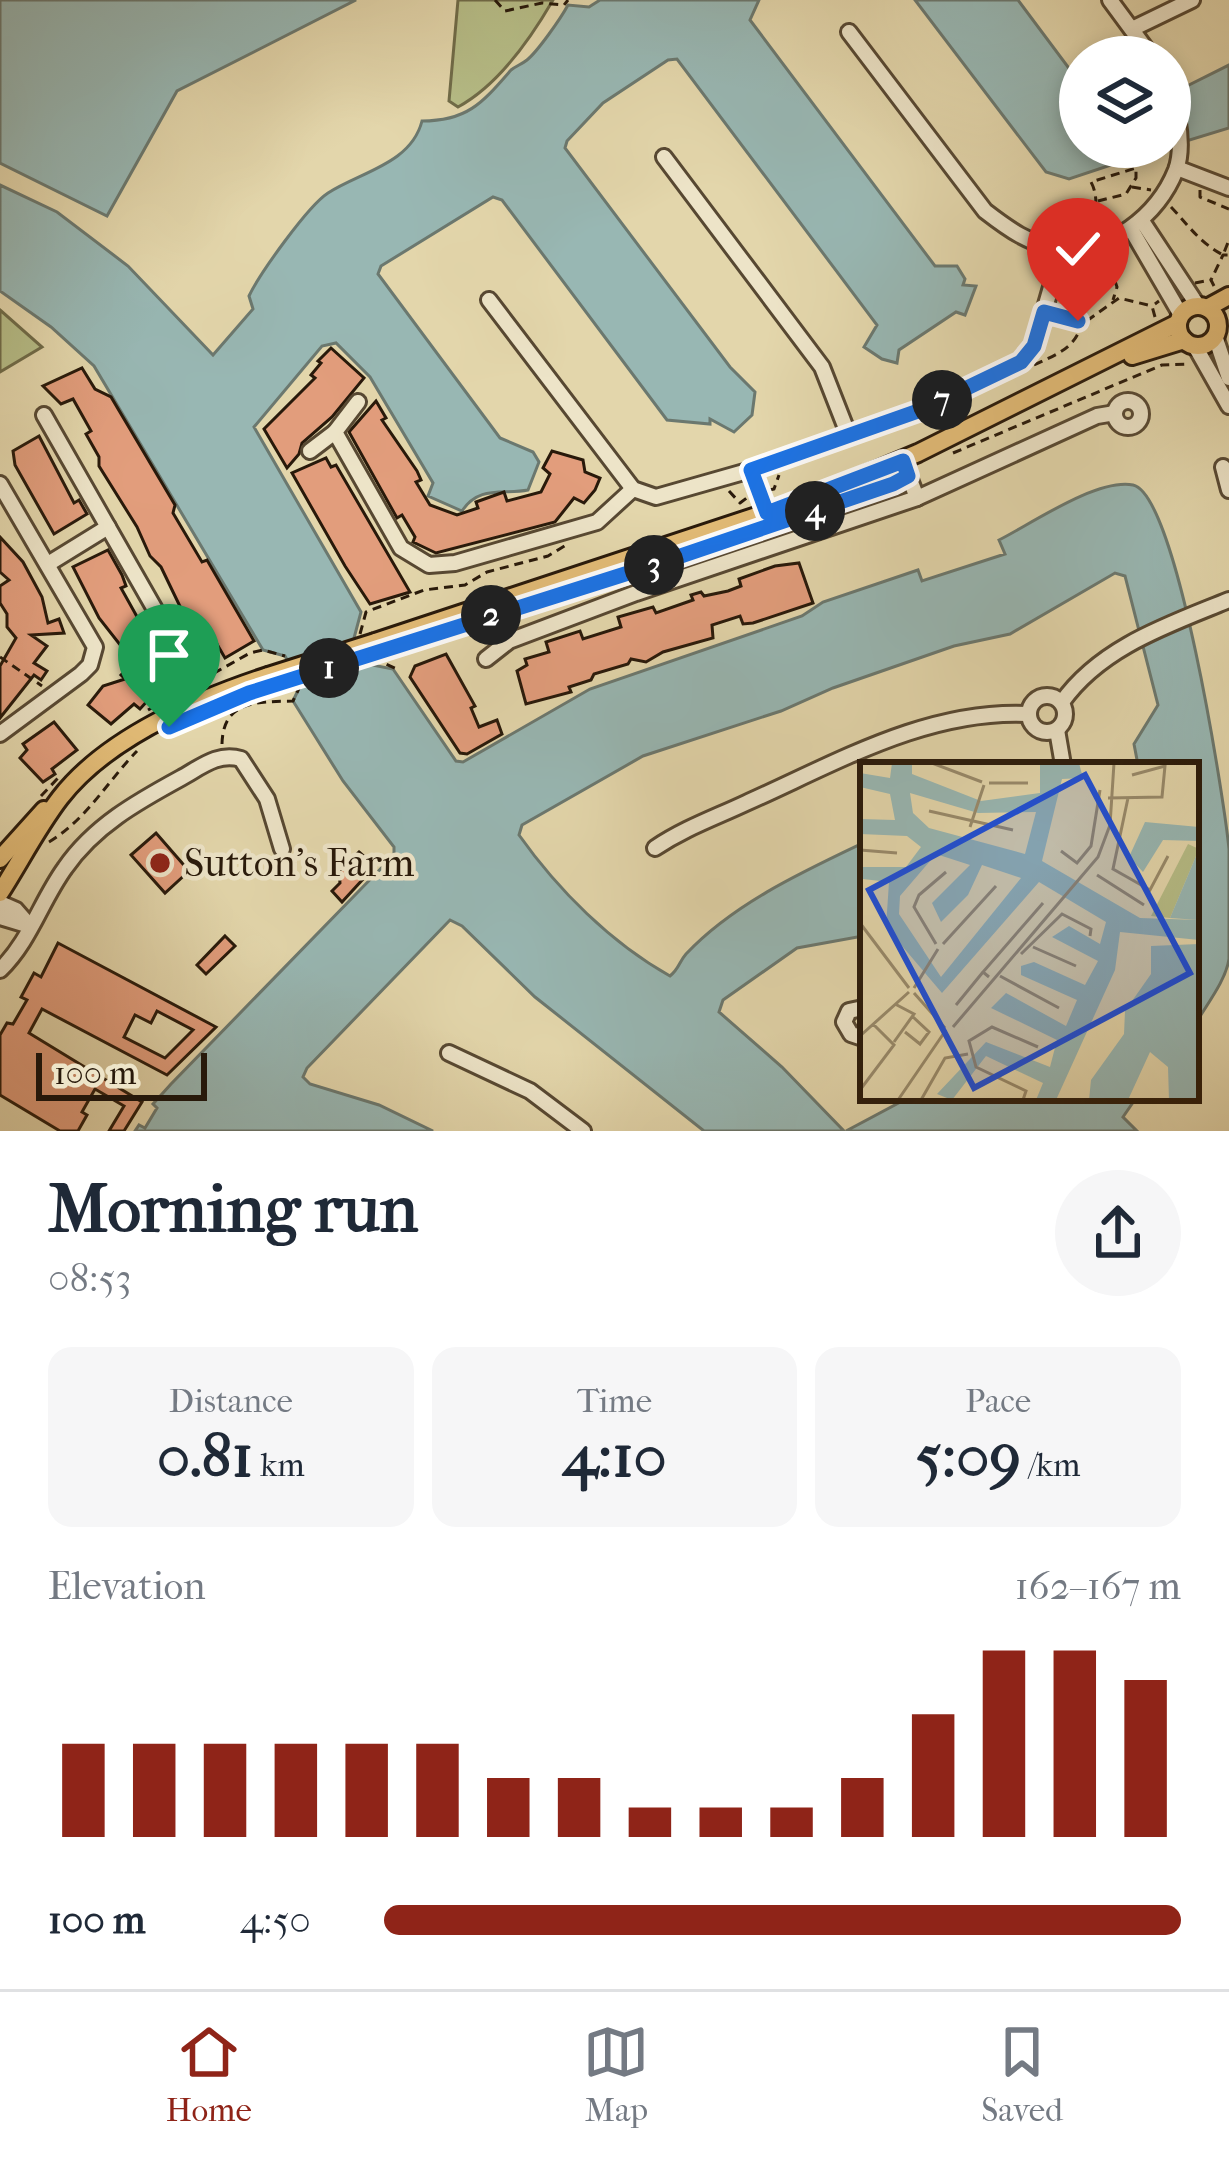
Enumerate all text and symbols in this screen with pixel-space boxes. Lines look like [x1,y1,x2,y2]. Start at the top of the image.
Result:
map controls [1059,36,1191,168]
button: layers [1059,36,1191,168]
pin [1027,198,1129,321]
icon: check [1045,216,1111,282]
pin: 7 [912,370,972,430]
text: 7 [934,380,950,419]
pin: 4 [785,481,845,541]
text: 4 [805,491,825,530]
pin: 3 [624,535,684,595]
text: 3 [647,545,661,584]
pin: 2 [461,585,521,645]
text: 2 [483,595,499,634]
pin [118,604,220,727]
icon: arrive [136,622,202,688]
pin: 1 [299,638,359,698]
text: 1 [323,648,335,687]
inset map [860,762,1199,1101]
place label: Sutton's Farm [184,840,415,886]
marker: Sutton's Farm [147,850,173,876]
scale bar [36,1047,207,1100]
text: 100 m [54,1054,137,1093]
button: share [1055,1170,1181,1296]
text: Morning run [48,1171,418,1248]
text: 08:53 [48,1255,131,1301]
text: Distance [169,1382,293,1421]
text: Time [577,1382,652,1421]
text: Pace [965,1382,1031,1421]
text: 0.81 [157,1421,253,1492]
text: 4:10 [562,1421,667,1492]
text: 5:09 [916,1421,1021,1492]
text: km [253,1446,305,1485]
text: /km [1021,1446,1080,1485]
text: Elevation [48,1563,206,1609]
text: 162–167 m [1015,1563,1181,1609]
text: 100 m [48,1897,146,1943]
text: 4:50 [240,1897,311,1943]
tab: Home [166,2019,252,2130]
tab: Map [583,2019,649,2130]
tab: Saved [981,2019,1063,2130]

